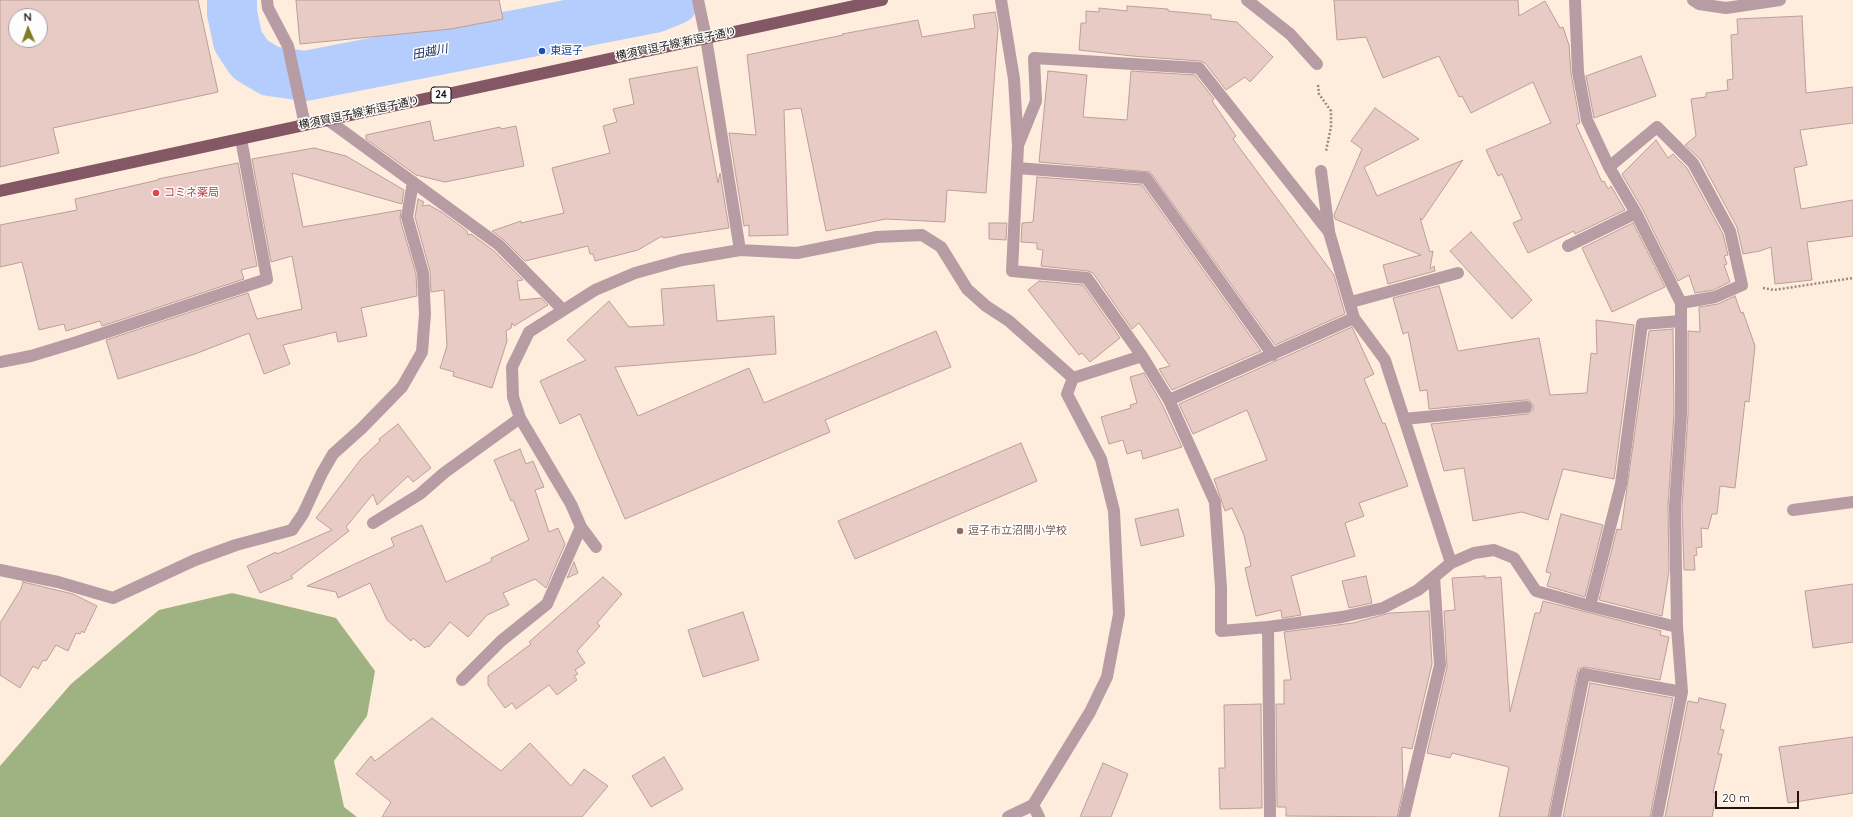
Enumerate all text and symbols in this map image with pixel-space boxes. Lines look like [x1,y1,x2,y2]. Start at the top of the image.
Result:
north arrow [8,8,48,48]
text: N [23,10,32,24]
street label: 横須賀逗子線;新逗子通り [614,25,738,63]
water label: 田越川 [411,41,449,63]
place label: 東逗子 [550,44,583,58]
marker: 東逗子 [537,46,547,56]
road number: 24 [431,87,451,103]
street label: 横須賀逗子線;新逗子通り [297,94,421,132]
place label: コミネ薬局 [164,186,219,200]
marker: コミネ薬局 [151,188,161,198]
place label: 逗子市立沼間小学校 [968,524,1067,538]
marker: 逗子市立沼間小学校 [955,526,965,536]
scale bar [1717,783,1801,809]
text: 20 m [1722,790,1750,805]

